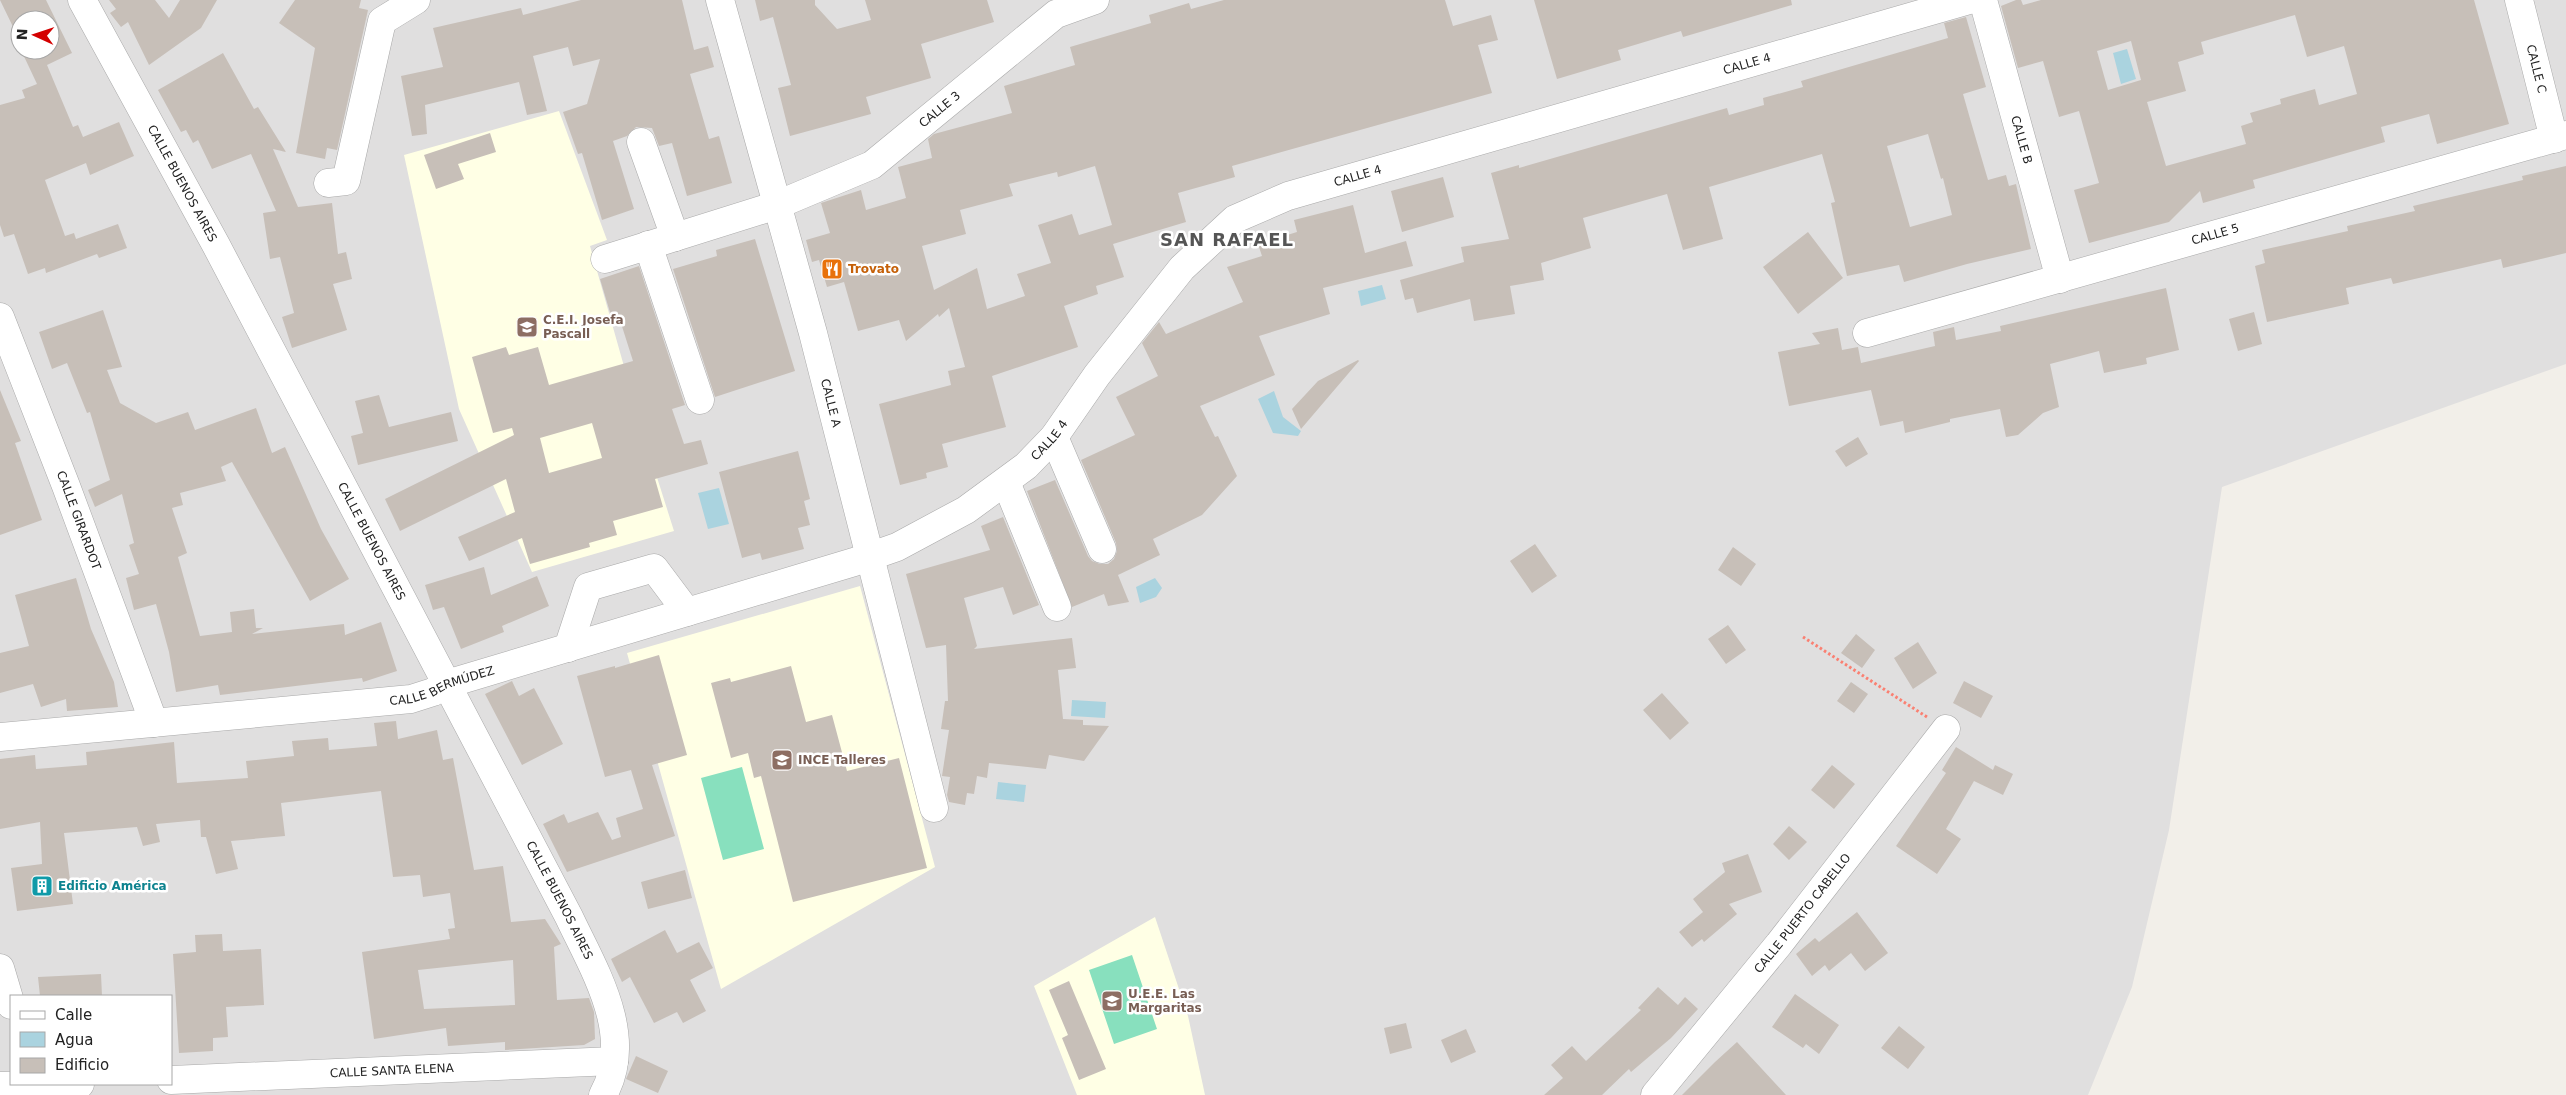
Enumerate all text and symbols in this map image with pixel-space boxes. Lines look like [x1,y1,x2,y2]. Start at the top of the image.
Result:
north arrow [10,10,60,60]
text: N [14,28,30,41]
street label: CALLE C [2523,43,2549,95]
street label: CALLE 4 [1721,50,1772,77]
street label: CALLE 3 [916,88,963,130]
street label: CALLE B [2008,114,2035,166]
street label: CALLE BUENOS AIRES [145,122,220,244]
street label: CALLE 4 [1332,162,1383,189]
street label: CALLE 5 [2190,221,2241,248]
district label: SAN RAFAEL [1160,229,1294,250]
restaurant icon: Trovato [820,257,844,281]
place label: Trovato [848,262,899,276]
place label: C.E.I. Josefa Pascall [543,313,624,341]
school or university icon: C.E.I. Josefa Pascall [515,315,539,339]
street label: CALLE A [818,377,844,430]
street label: CALLE 4 [1028,417,1071,463]
street label: CALLE GIRARDOT [54,469,104,572]
street label: CALLE BUENOS AIRES [335,480,408,603]
street label: CALLE BERMÚDEZ [389,663,496,708]
school or university icon: INCE Talleres [770,748,794,772]
place label: INCE Talleres [798,753,886,767]
street label: CALLE BUENOS AIRES [523,839,596,962]
street label: CALLE PUERTO CABELLO [1751,851,1854,976]
building icon: Edificio América [30,874,54,898]
place label: Edificio América [58,879,167,893]
place label: U.E.E. Las Margaritas [1128,987,1202,1015]
school or university icon: U.E.E. Las Margaritas [1100,989,1124,1013]
legend [10,995,172,1085]
text: Calle [55,1006,92,1024]
text: Agua [55,1031,93,1049]
text: Edificio [55,1056,109,1074]
street label: CALLE SANTA ELENA [330,1061,455,1080]

